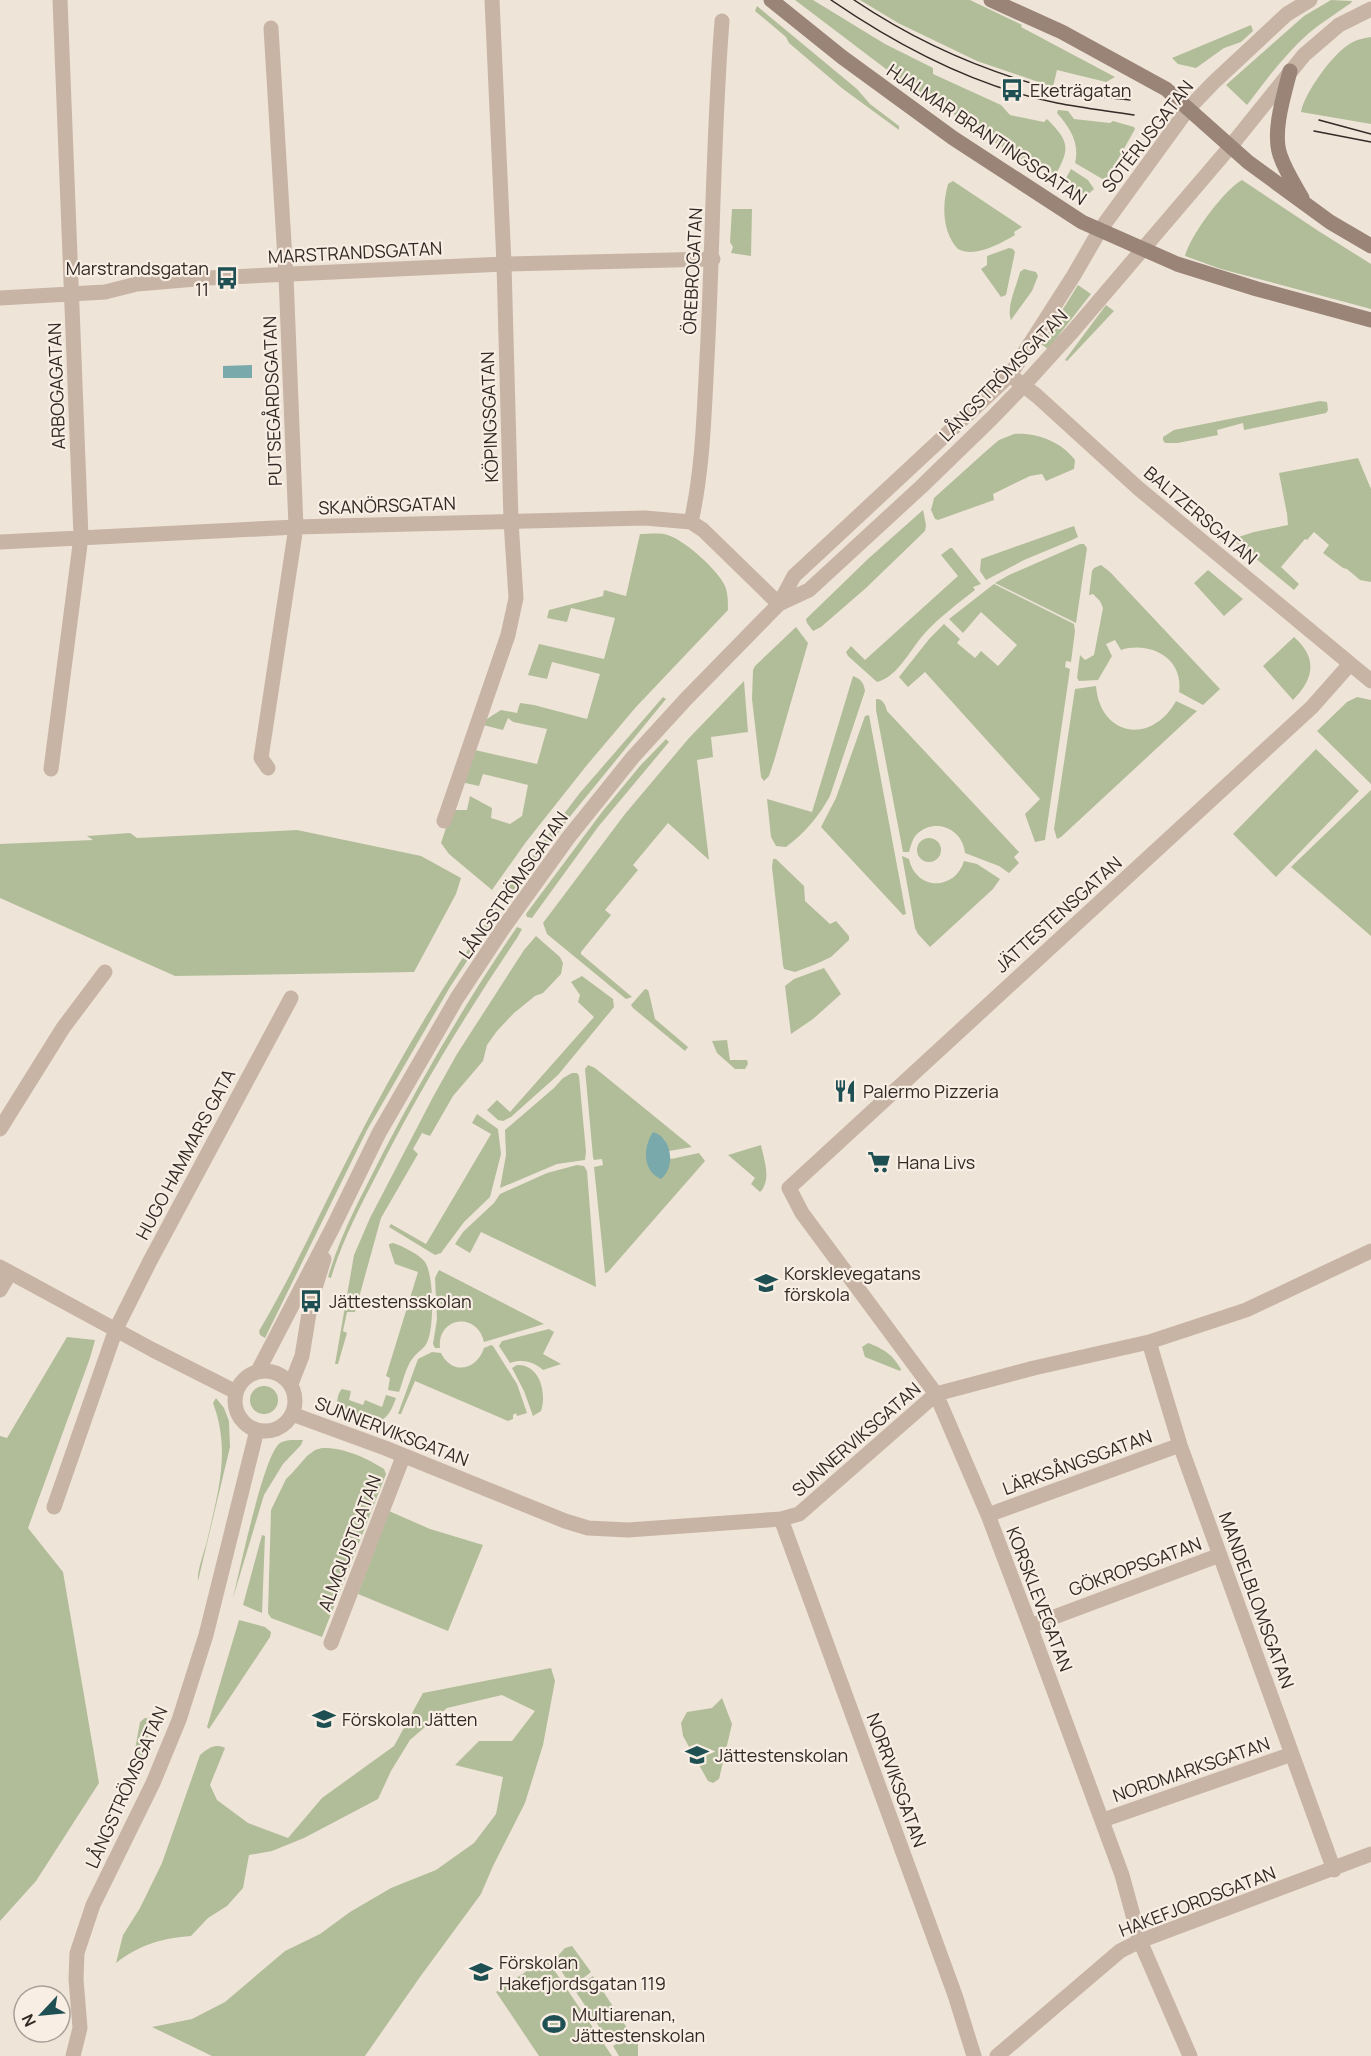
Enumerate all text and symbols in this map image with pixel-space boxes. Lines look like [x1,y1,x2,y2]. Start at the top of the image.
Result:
street label: HJALMAR BRANTINGSGATAN [882,58,1092,210]
street label: SOTÉRUSGATAN [1096,75,1198,197]
bus stop icon: Eketrägatan [999,77,1025,103]
place label: Eketrägatan [1030,78,1131,102]
street label: ÖREBROGATAN [677,207,707,335]
street label: MARSTRANDSGATAN [267,235,443,269]
place label: Marstrandsgatan 11 [66,256,209,301]
bus stop icon: Marstrandsgatan 11 [214,265,240,291]
street label: LÅNGSTRÖMSGATAN [934,304,1072,446]
street label: PUTSEGÅRDSGATAN [257,316,287,486]
street label: ARBOGAGATAN [42,322,70,450]
street label: KÖPINGSGATAN [475,351,503,483]
street label: BALTZERSGATAN [1139,460,1263,570]
street label: SKANÖRSGATAN [318,491,456,519]
street label: LÅNGSTRÖMSGATAN [453,807,573,963]
street label: JÄTTESTENSGATAN [989,851,1127,977]
street label: HUGO HAMMARS GATA [130,1064,241,1244]
restaurant icon: Palermo Pizzeria [832,1078,858,1104]
place label: Palermo Pizzeria [863,1079,999,1103]
supermarket icon: Hana Livs [866,1149,892,1175]
place label: Hana Livs [897,1150,975,1174]
place label: Korsklevegatans förskola [784,1261,921,1306]
school or university icon: Korsklevegatans förskola [753,1270,779,1296]
bus stop icon: Jättestensskolan [298,1288,324,1314]
place label: Jättestensskolan [329,1289,472,1313]
street label: SUNNERVIKSGATAN [787,1376,925,1502]
street label: SUNNERVIKSGATAN [312,1391,472,1471]
street label: LÄRKSÅNGSGATAN [999,1424,1155,1500]
street label: ALMQUISTGATAN [312,1471,386,1615]
street label: MANDELBLOMSGATAN [1214,1508,1300,1692]
street label: KORSKLEVEGATAN [1001,1523,1079,1675]
street label: GÖKROPSGATAN [1065,1531,1205,1601]
street label: LÅNGSTRÖMSGATAN [79,1702,173,1872]
school or university icon: Förskolan Jätten [311,1706,337,1732]
place label: Förskolan Jätten [342,1707,478,1731]
street label: NORRVIKSGATAN [862,1710,932,1850]
street label: NORDMARKSGATAN [1109,1731,1273,1807]
school or university icon: Jättestenskolan [684,1742,710,1768]
place label: Jättestenskolan [715,1743,848,1767]
street label: HAKEFJORDSGATAN [1115,1860,1279,1942]
place label: Förskolan Hakefjordsgatan 119 [499,1950,666,1995]
school or university icon: Förskolan Hakefjordsgatan 119 [468,1959,494,1985]
north arrow [12,1984,72,2044]
place label: Multiarenan, Jättestenskolan [572,2002,705,2047]
text: N [16,2011,41,2031]
sports icon: Multiarenan, Jättestenskolan [541,2011,567,2037]

